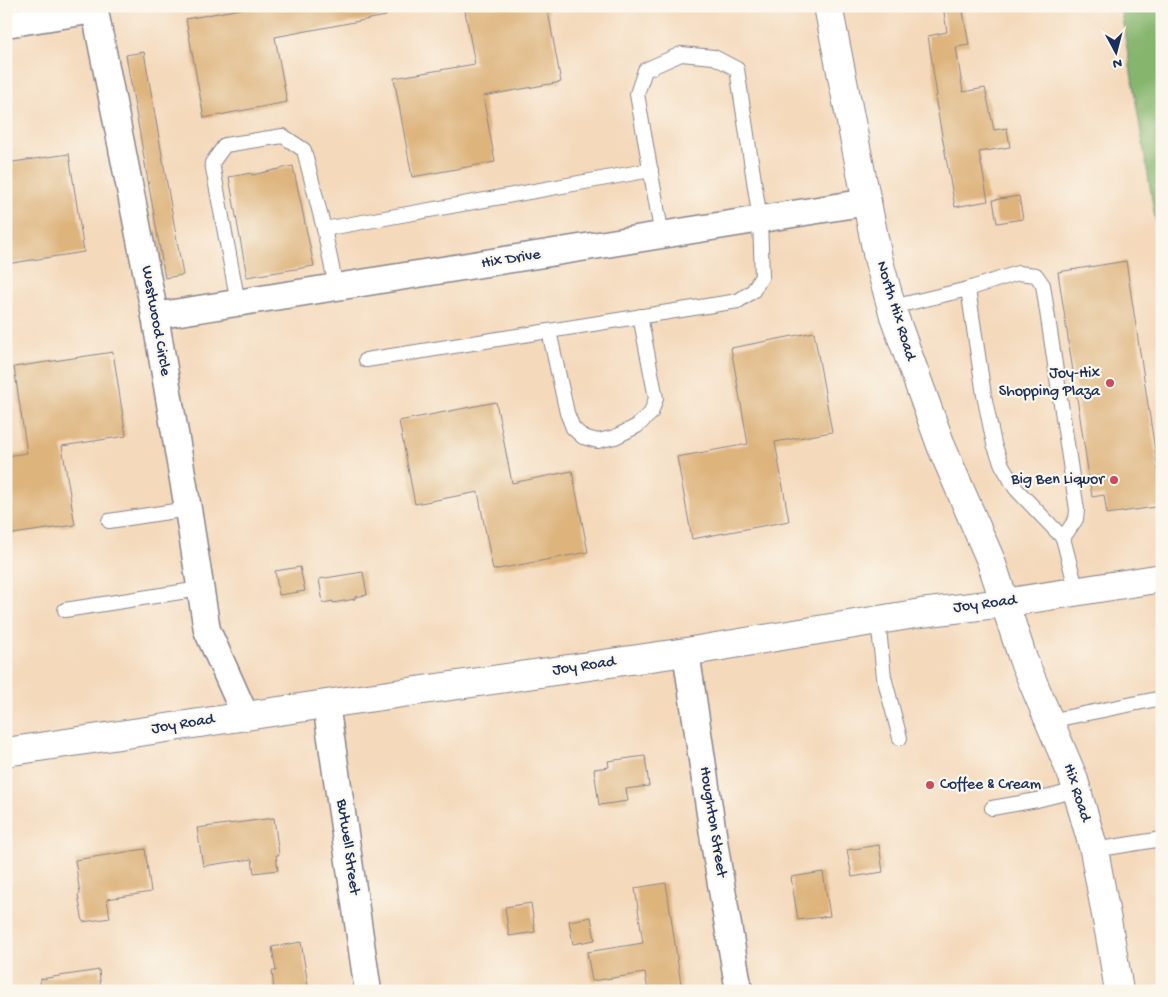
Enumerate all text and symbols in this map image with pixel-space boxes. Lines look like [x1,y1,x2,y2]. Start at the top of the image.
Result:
north arrow [1090,28,1140,78]
text: N [1112,53,1123,71]
street label: Hix Drive [480,246,543,274]
street label: North Hix Road [871,259,920,365]
street label: Westwood Circle [136,264,174,378]
place label: Joy-Hix Shopping Plaza [999,365,1101,402]
marker: Joy-Hix Shopping Plaza [1104,377,1116,389]
place label: Big Ben Liquor [1010,471,1105,490]
marker: Big Ben Liquor [1108,474,1120,486]
street label: Joy Road [952,592,1019,618]
street label: Joy Road [551,653,618,681]
street label: Joy Road [150,710,217,739]
street label: Hix Road [1058,762,1095,826]
street label: Houghton Street [694,765,730,880]
place label: Coffee & Cream [940,776,1042,795]
marker: Coffee & Cream [924,779,936,791]
street label: Butwell Street [331,797,363,897]

